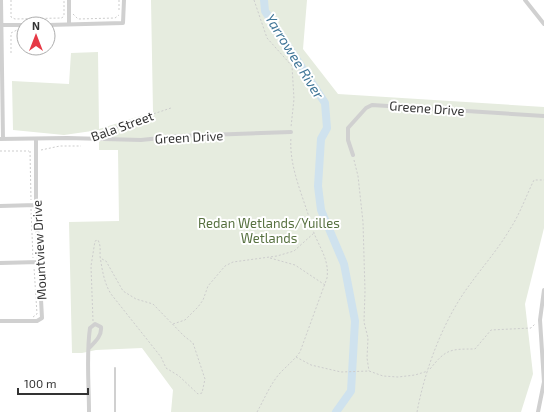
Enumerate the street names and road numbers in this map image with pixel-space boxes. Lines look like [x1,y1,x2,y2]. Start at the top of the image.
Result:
street label: Greene Drive [389,97,465,119]
street label: Bala Street [89,107,155,145]
street label: Green Drive [154,127,224,147]
street label: Mountview Drive [28,200,50,300]

